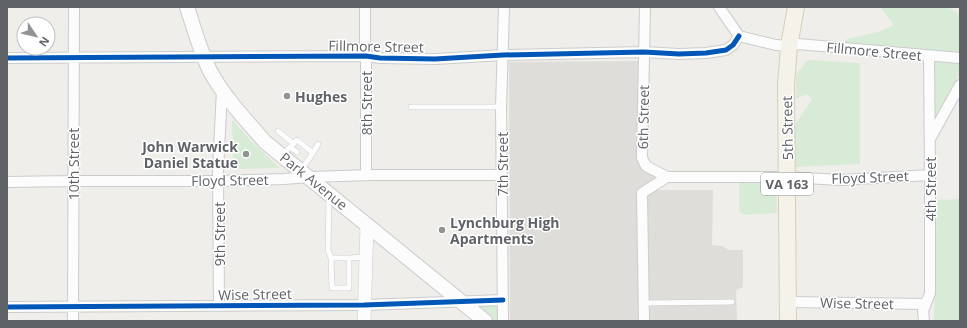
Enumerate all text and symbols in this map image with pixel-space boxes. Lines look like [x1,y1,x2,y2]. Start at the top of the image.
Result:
north arrow [16,16,56,56]
text: N [36,34,53,50]
street label: Fillmore Street [328,36,424,56]
street label: Fillmore Street [826,37,922,65]
street label: 8th Street [357,71,376,135]
street label: 6th Street [633,85,653,149]
place label: Hughes [295,87,347,106]
marker: Hughes [282,91,292,101]
street label: 5th Street [777,96,797,160]
street label: 10th Street [64,128,83,200]
street label: 7th Street [493,132,512,196]
place label: John Warwick Daniel Statue [140,137,238,172]
street label: Park Avenue [276,148,352,214]
marker: John Warwick Daniel Statue [241,149,251,159]
street label: 4th Street [921,157,940,221]
street label: Floyd Street [831,166,909,188]
street label: Floyd Street [191,170,269,190]
road number: VA 163 [761,173,813,195]
street label: 9th Street [210,202,229,266]
place label: Lynchburg High Apartments [450,213,560,248]
marker: Lynchburg High Apartments [437,225,447,235]
street label: Wise Street [218,284,292,304]
street label: Wise Street [820,293,894,313]

